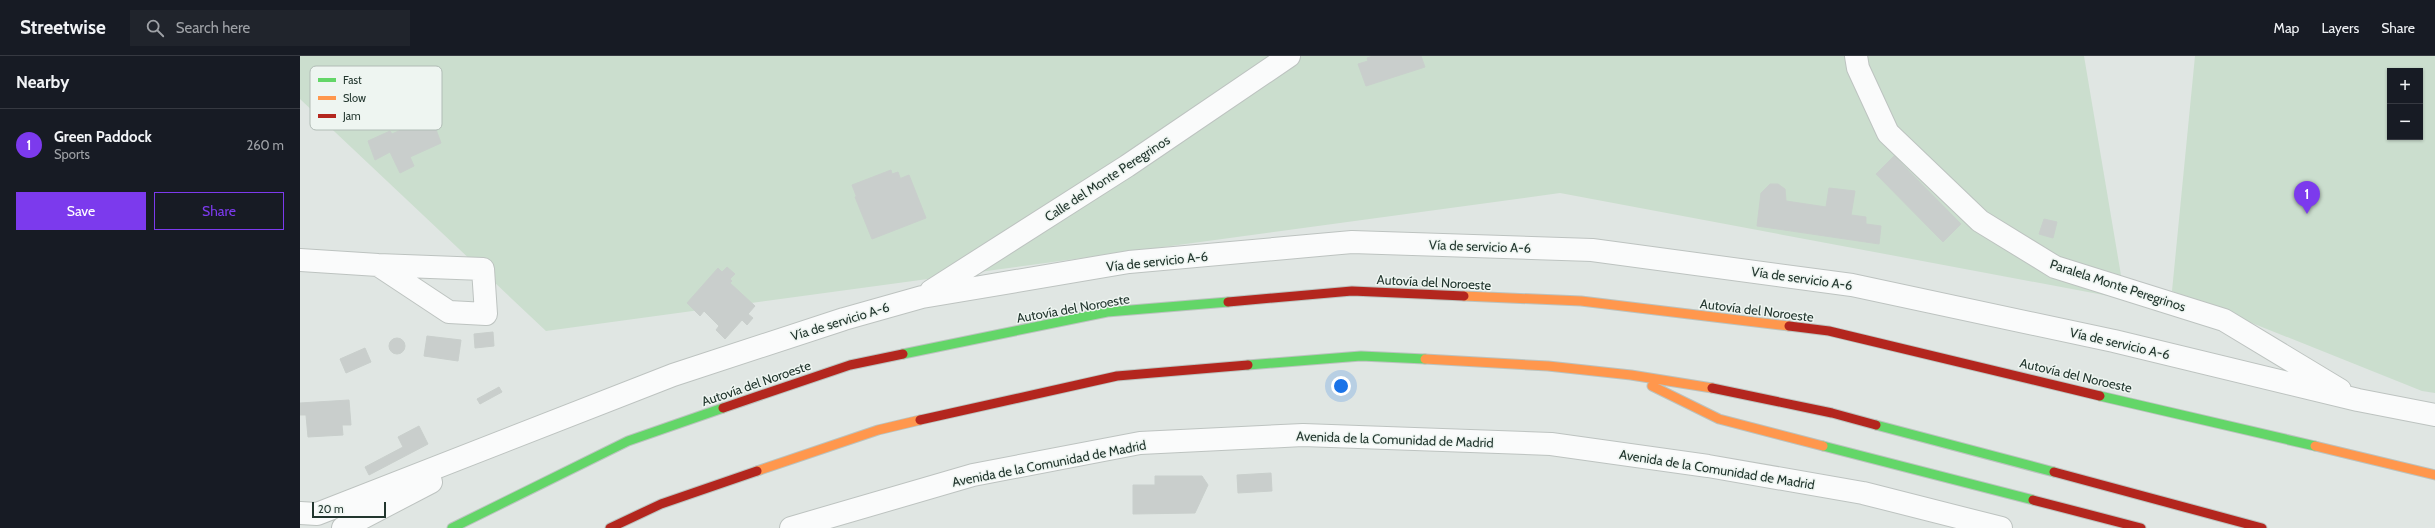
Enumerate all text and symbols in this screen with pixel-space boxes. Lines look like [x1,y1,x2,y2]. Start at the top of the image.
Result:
search box [130,10,410,46]
text: Streetwise [20,16,106,39]
icon: search [144,17,166,39]
text: Search here [176,19,250,37]
text: Map [2274,19,2299,37]
text: Layers [2321,19,2359,37]
text: Share [2381,19,2415,37]
legend [310,66,442,130]
map controls [2387,68,2423,140]
button: + [2387,68,2423,104]
text: Nearby [16,72,69,92]
text: Fast [343,73,362,87]
text: Slow [343,91,366,105]
button: − [2387,104,2423,140]
text: Jam [342,109,361,123]
text: Green Paddock [54,128,152,146]
street label: Calle del Monte Peregrinos [1041,131,1173,224]
text: 1 [27,137,31,153]
text: 260 m [246,137,284,153]
text: Sports [54,146,90,162]
pin: 1 [2294,181,2320,214]
button: Save [16,192,146,230]
button: Share [154,192,284,230]
street label: Vía de servicio A-6 [1429,236,1531,256]
street label: Vía de servicio A-6 [1105,248,1209,274]
street label: Paralela Monte Peregrinos [2048,255,2189,315]
street label: Vía de servicio A-6 [1750,263,1854,293]
street label: Autovía del Noroeste [1376,271,1492,293]
street label: Autovía del Noroeste [1015,290,1131,326]
street label: Autovía del Noroeste [1699,295,1815,325]
street label: Vía de servicio A-6 [789,298,891,344]
street label: Vía de servicio A-6 [2068,324,2172,362]
street label: Autovía del Noroeste [2018,354,2134,396]
street label: Autovía del Noroeste [699,357,813,409]
your location [1331,376,1351,396]
street label: Avenida de la Comunidad de Madrid [1296,428,1494,450]
street label: Avenida de la Comunidad de Madrid [951,436,1147,490]
street label: Avenida de la Comunidad de Madrid [1618,446,1816,492]
scale bar [312,500,386,519]
text: 20 m [318,502,344,516]

